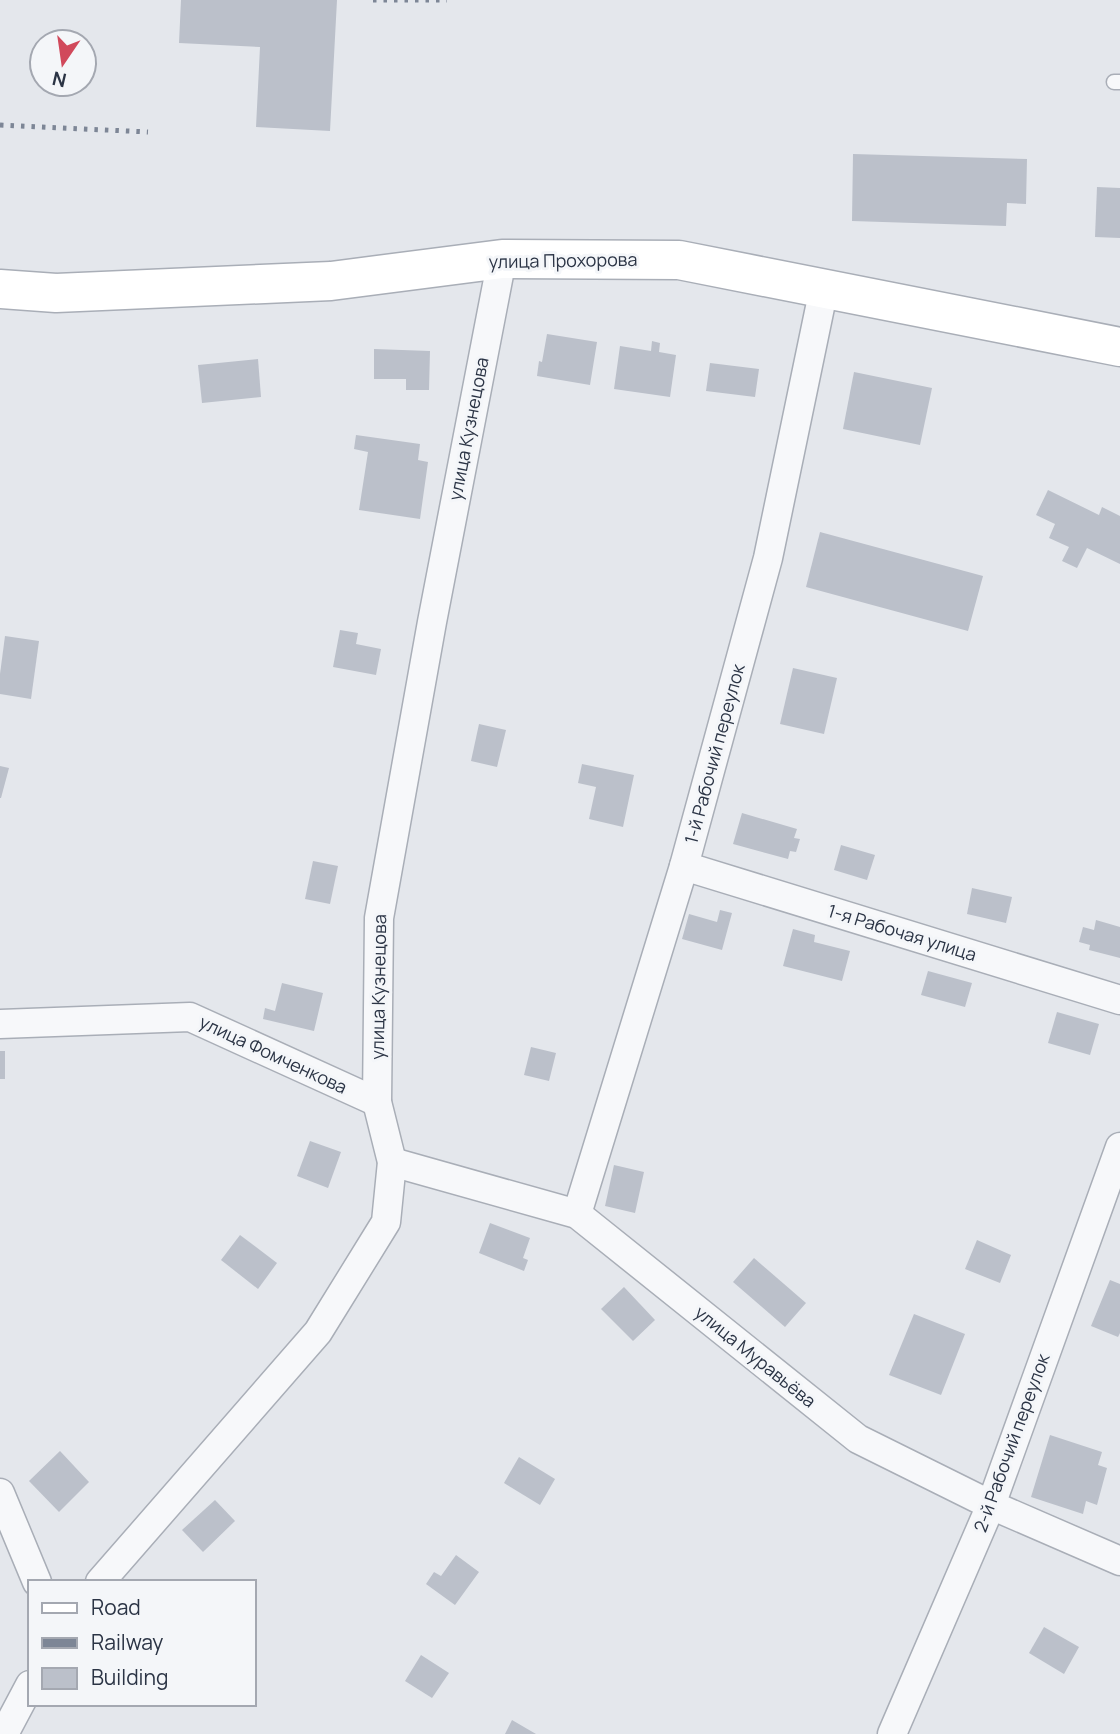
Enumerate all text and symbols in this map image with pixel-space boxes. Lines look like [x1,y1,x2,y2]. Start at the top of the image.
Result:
north arrow [28,28,98,98]
text: N [50,65,69,94]
street label: улица Прохорова [488,247,638,273]
street label: улица Кузнецова [442,355,494,503]
street label: 1-й Рабочий переулок [678,660,750,846]
street label: 1-я Рабочая улица [825,898,980,966]
street label: улица Кузнецова [365,914,391,1060]
street label: улица Фомченкова [196,1009,351,1099]
street label: улица Муравьёва [690,1300,821,1412]
street label: 2-й Рабочий переулок [968,1349,1055,1535]
legend [28,1580,256,1706]
text: Road [91,1593,141,1621]
text: Railway [91,1628,163,1656]
text: Building [91,1663,168,1691]

